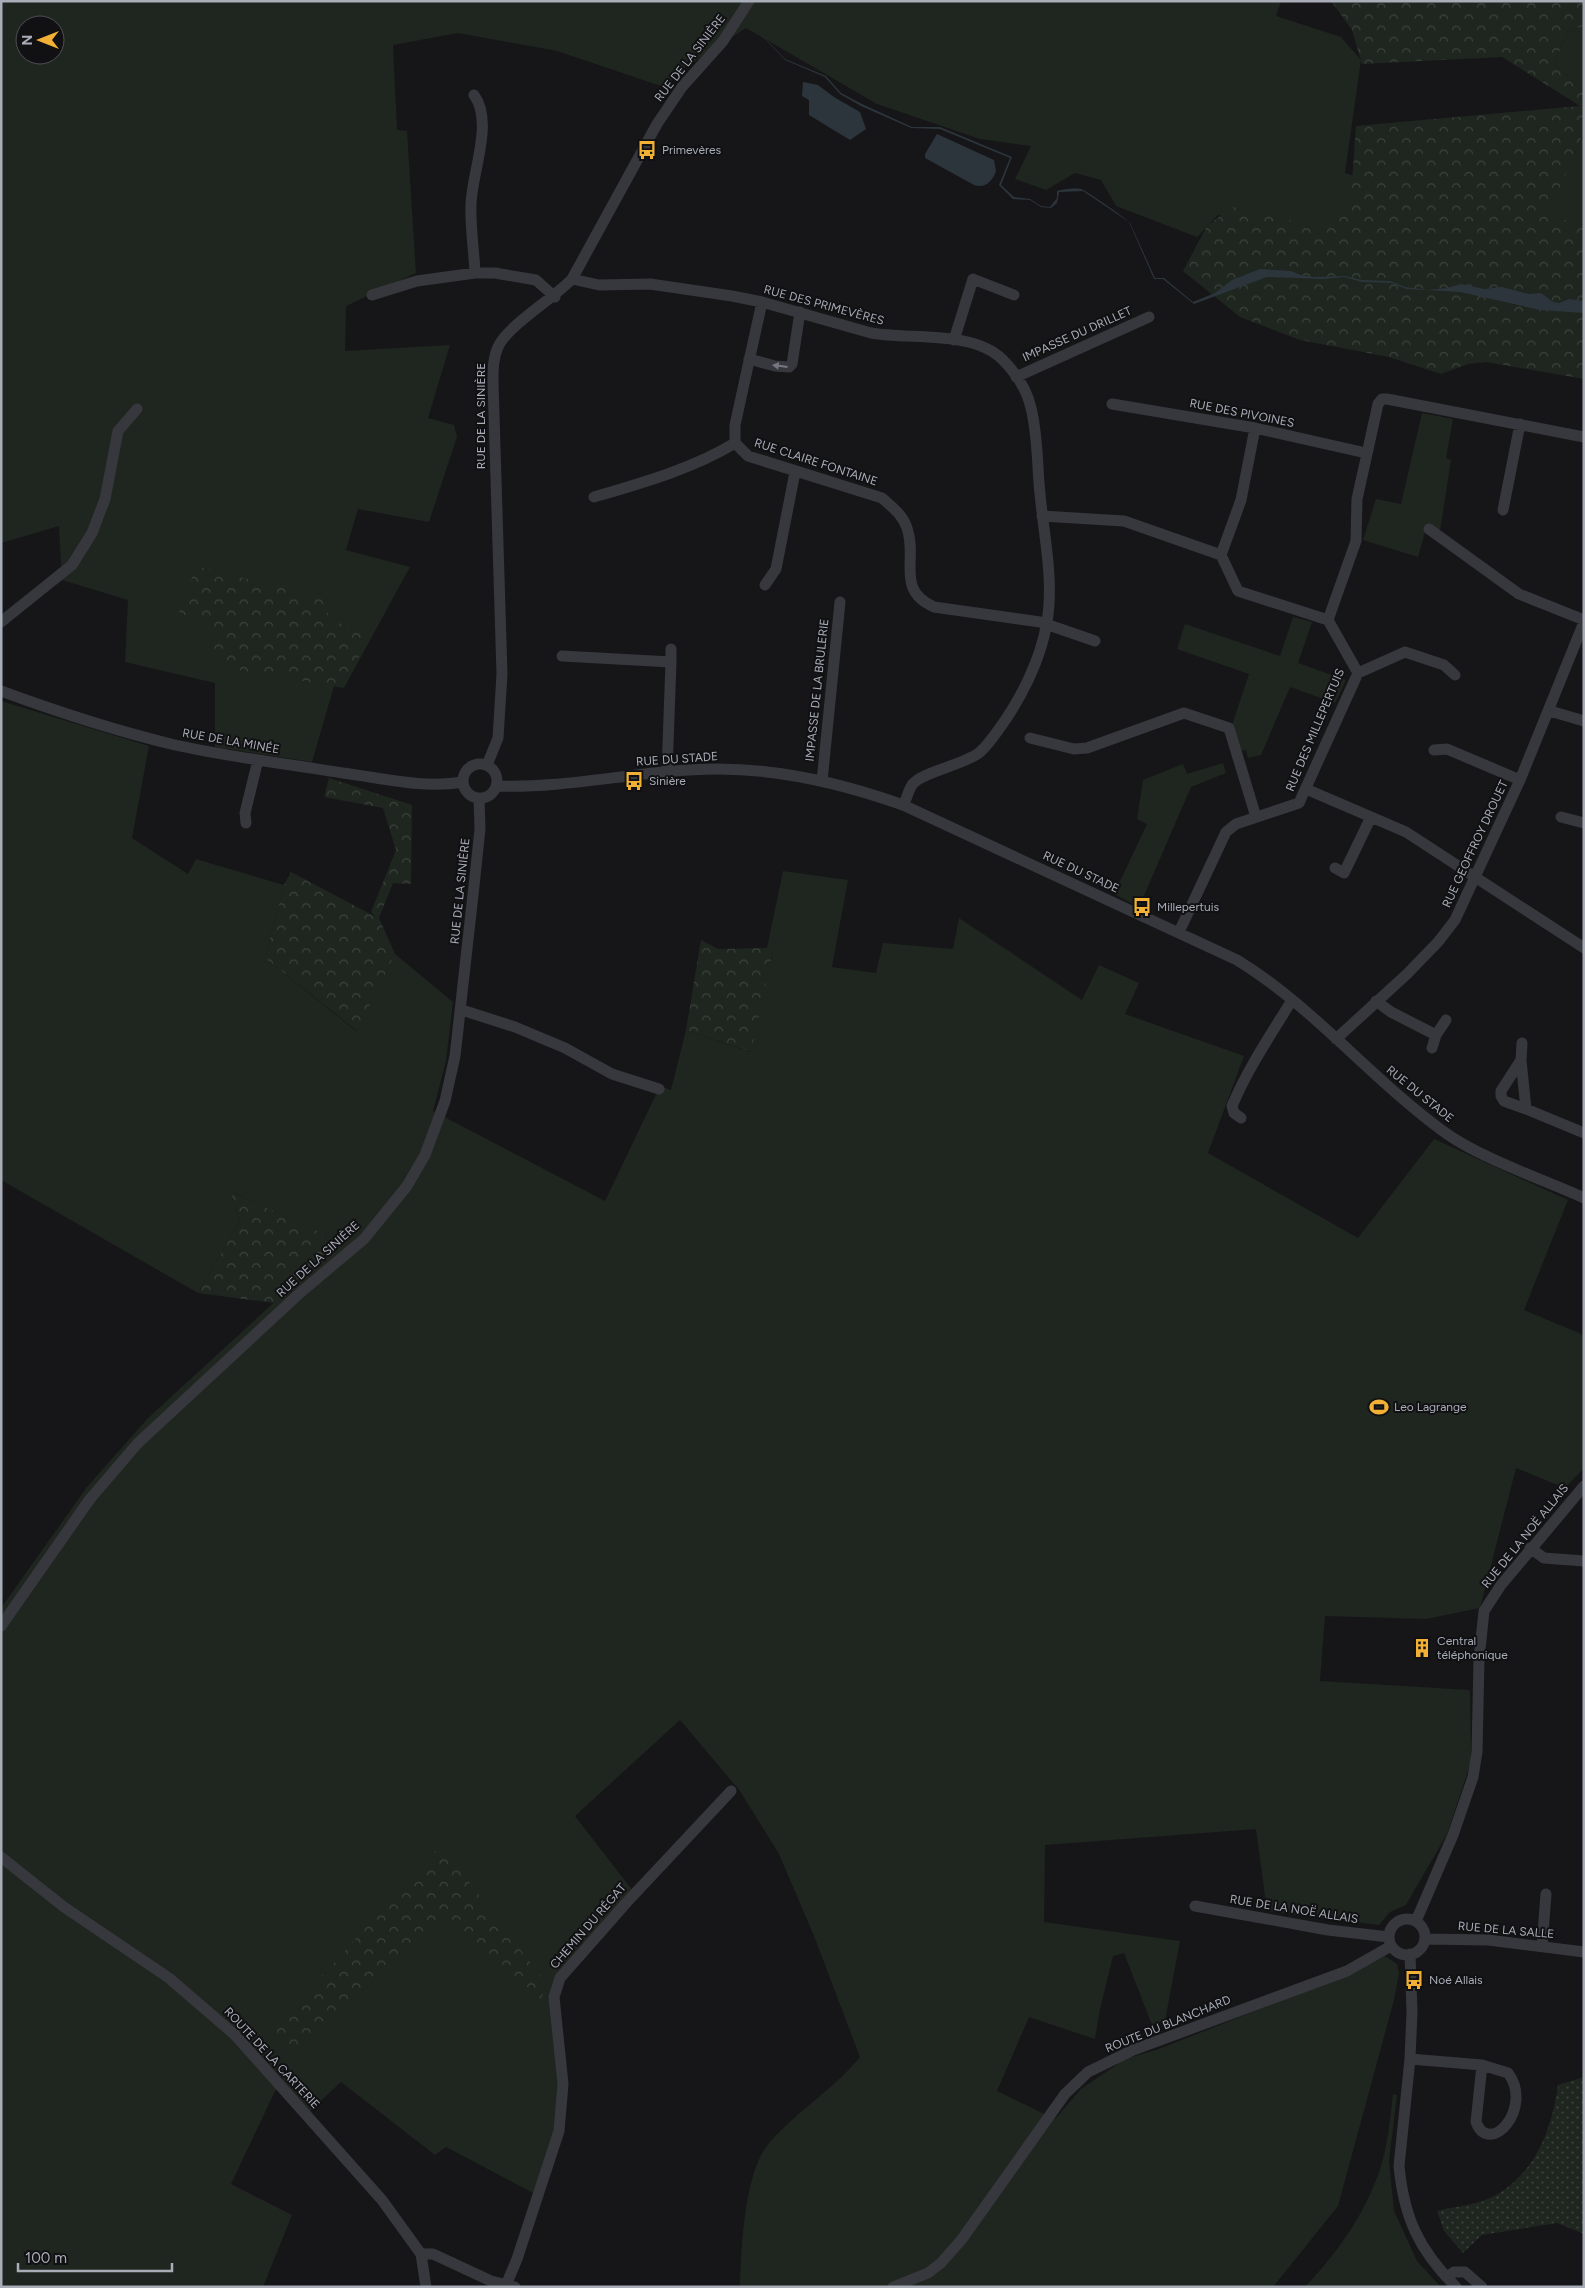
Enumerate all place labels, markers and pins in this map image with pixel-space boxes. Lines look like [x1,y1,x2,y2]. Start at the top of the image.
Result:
bus stop icon: Primevères [636,139,658,161]
place label: Primevères [662,143,722,157]
bus stop icon: Sinière [623,770,645,792]
place label: Sinière [649,774,686,788]
bus stop icon: Millepertuis [1131,896,1153,918]
place label: Millepertuis [1157,900,1219,914]
sports icon: Leo Lagrange [1368,1396,1390,1418]
place label: Leo Lagrange [1394,1400,1467,1414]
place label: Central téléphonique [1437,1634,1508,1662]
building icon: Central téléphonique [1411,1637,1433,1659]
bus stop icon: Noé Allais [1403,1969,1425,1991]
place label: Noé Allais [1429,1973,1483,1987]

